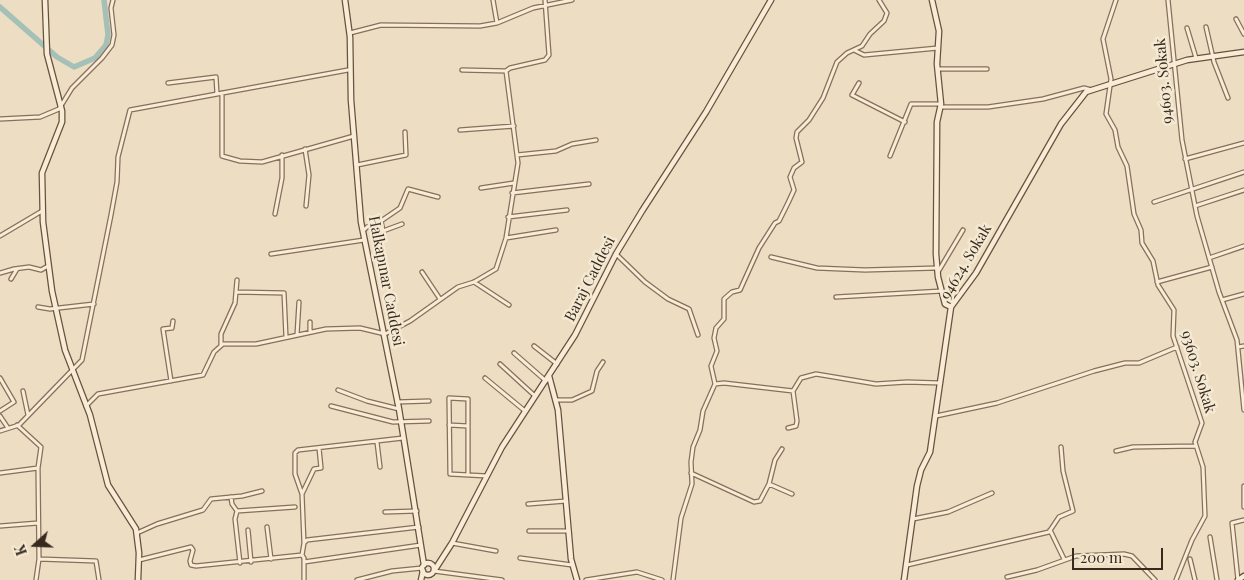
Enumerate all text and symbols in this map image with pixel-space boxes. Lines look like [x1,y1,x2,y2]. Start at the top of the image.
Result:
street label: 94603. Sokak [1151,37,1177,125]
street label: Halkapınar Caddesi [365,214,407,348]
street label: 94624. Sokak [936,221,996,303]
street label: Baraj Caddesi [561,234,619,324]
street label: 93603. Sokak [1177,329,1219,415]
north arrow [10,520,60,570]
scale bar [1074,538,1165,570]
text: K [10,542,31,558]
text: 200 m [1080,547,1122,567]

